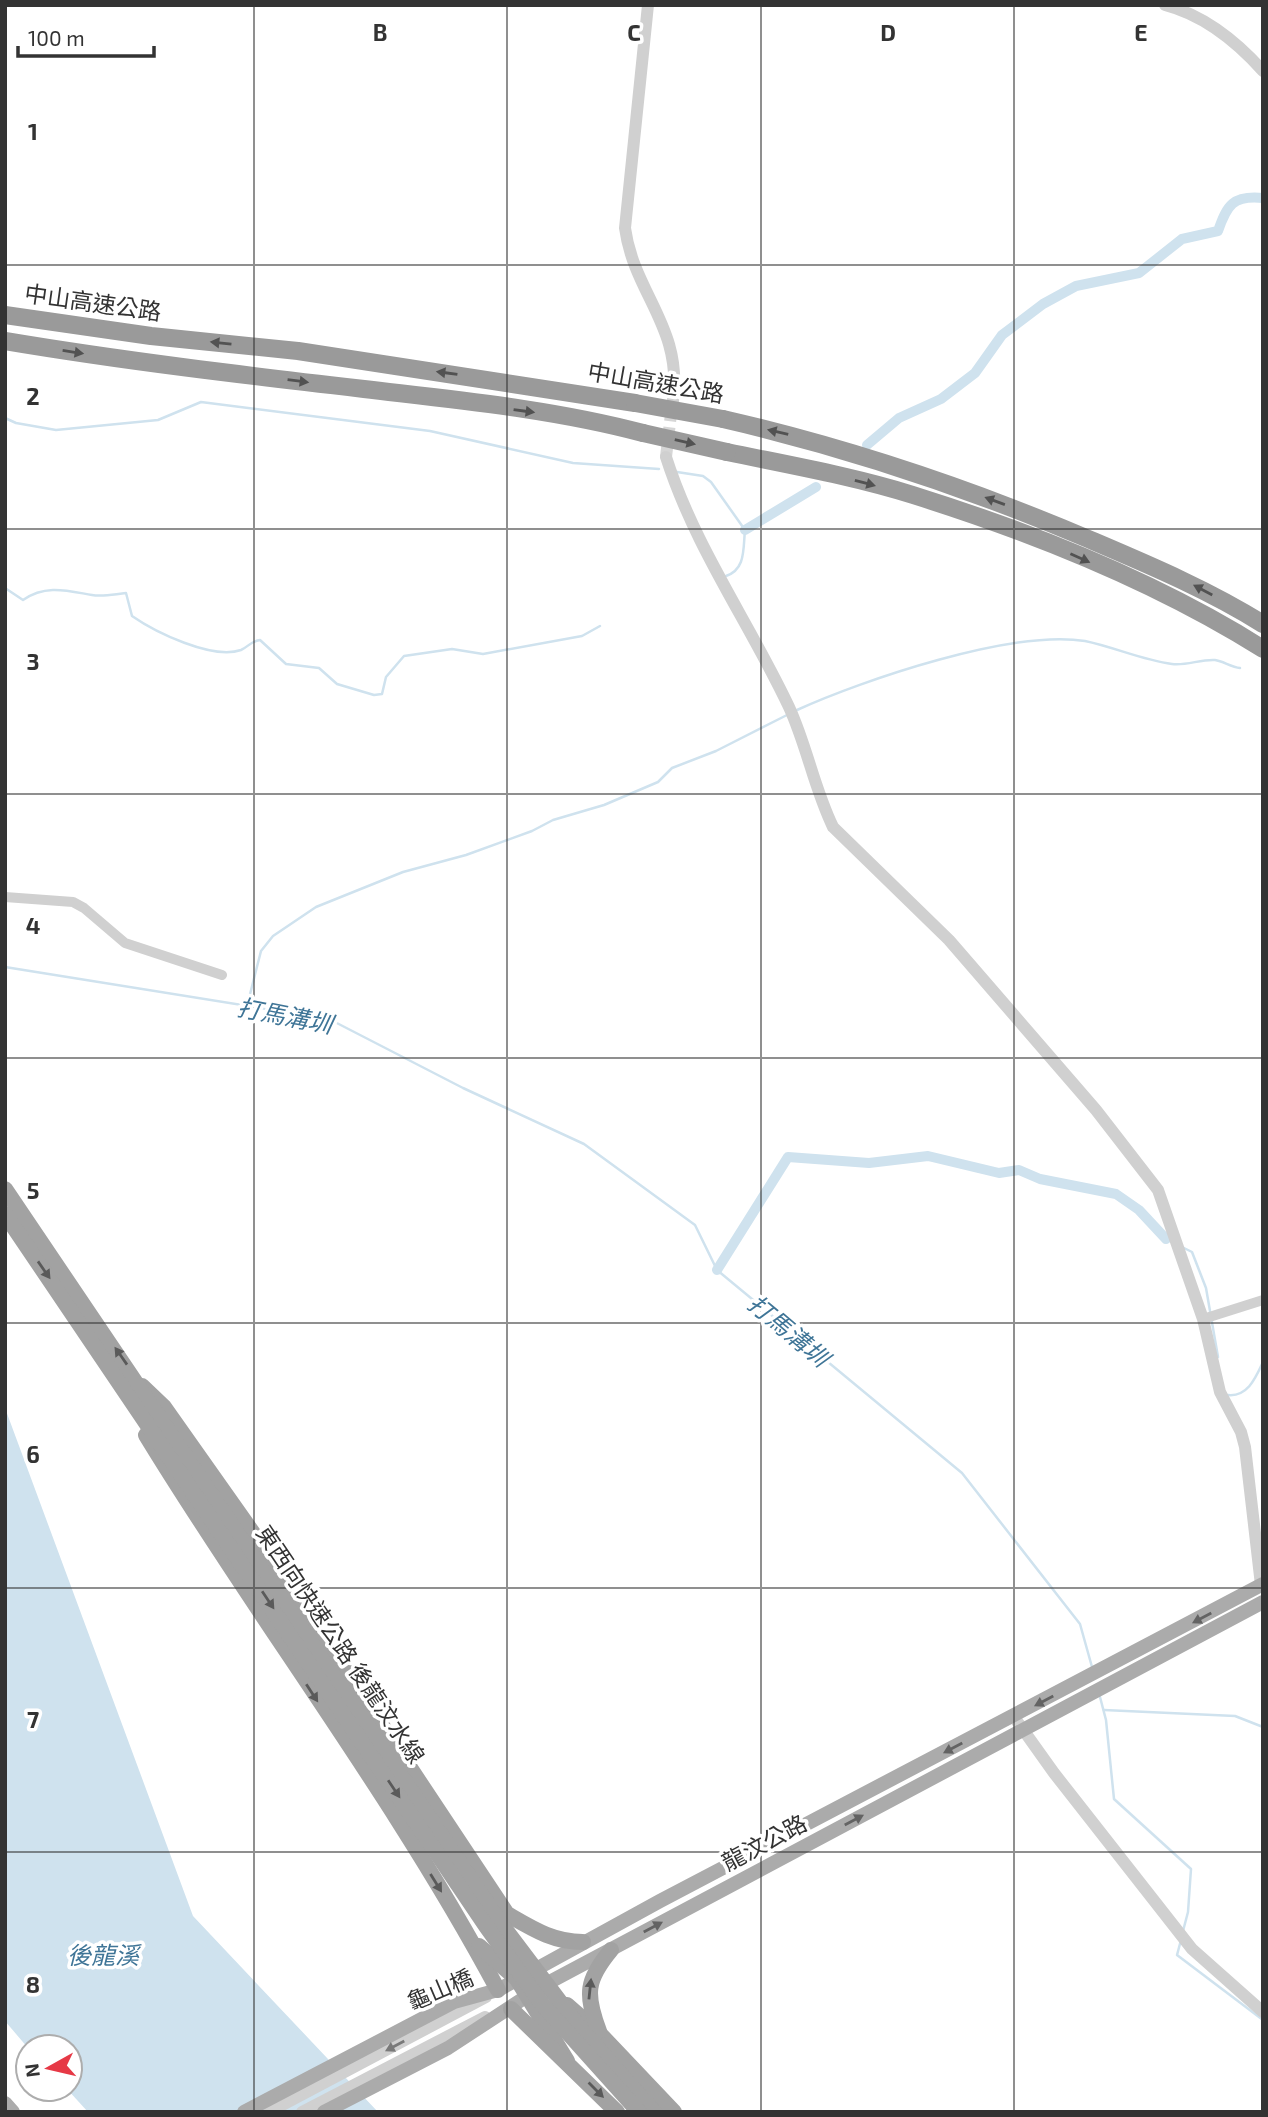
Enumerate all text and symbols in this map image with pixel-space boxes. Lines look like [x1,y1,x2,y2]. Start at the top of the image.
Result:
scale bar [18,14,154,58]
text: B [373,18,387,46]
text: C [627,18,641,46]
text: D [880,18,896,46]
text: E [1134,18,1148,46]
text: 100 m [28,25,85,50]
text: 1 [28,117,38,145]
street label: 中山高速公路 [23,279,163,325]
one-way arrow [210,338,232,349]
one-way arrow [62,347,84,358]
street label: 中山高速公路 [586,356,726,408]
one-way arrow [436,367,458,378]
one-way arrow [287,376,309,387]
text: 2 [26,382,40,410]
one-way arrow [513,405,535,416]
one-way arrow [767,426,789,437]
one-way arrow [674,437,696,448]
one-way arrow [855,478,876,488]
one-way arrow [984,495,1005,506]
one-way arrow [1069,553,1090,564]
one-way arrow [1193,585,1213,597]
text: 3 [26,647,40,675]
text: 4 [26,911,40,939]
water label: 打馬溝圳 [235,992,338,1039]
text: 5 [27,1176,39,1204]
one-way arrow [37,1261,51,1279]
water label: 打馬溝圳 [743,1288,837,1374]
one-way arrow [114,1346,127,1366]
text: 6 [26,1440,40,1468]
street label: 東西向快速公路 後龍汶水線 [251,1520,431,1768]
one-way arrow [261,1591,274,1610]
one-way arrow [1192,1612,1212,1624]
one-way arrow [306,1683,319,1702]
one-way arrow [1034,1695,1053,1707]
text: 7 [27,1705,39,1733]
one-way arrow [943,1743,963,1754]
one-way arrow [388,1779,401,1799]
street label: 龍汶公路 [717,1808,811,1876]
one-way arrow [844,1814,864,1826]
one-way arrow [430,1874,443,1893]
one-way arrow [643,1921,663,1933]
water label: 後龍溪 [67,1940,142,1969]
street label: 龜山橋 [403,1963,477,2015]
text: 8 [26,1970,40,1998]
one-way arrow [585,1978,596,2000]
north arrow [14,2033,84,2103]
one-way arrow [386,2040,405,2052]
text: N [19,2062,44,2079]
one-way arrow [587,2082,604,2099]

